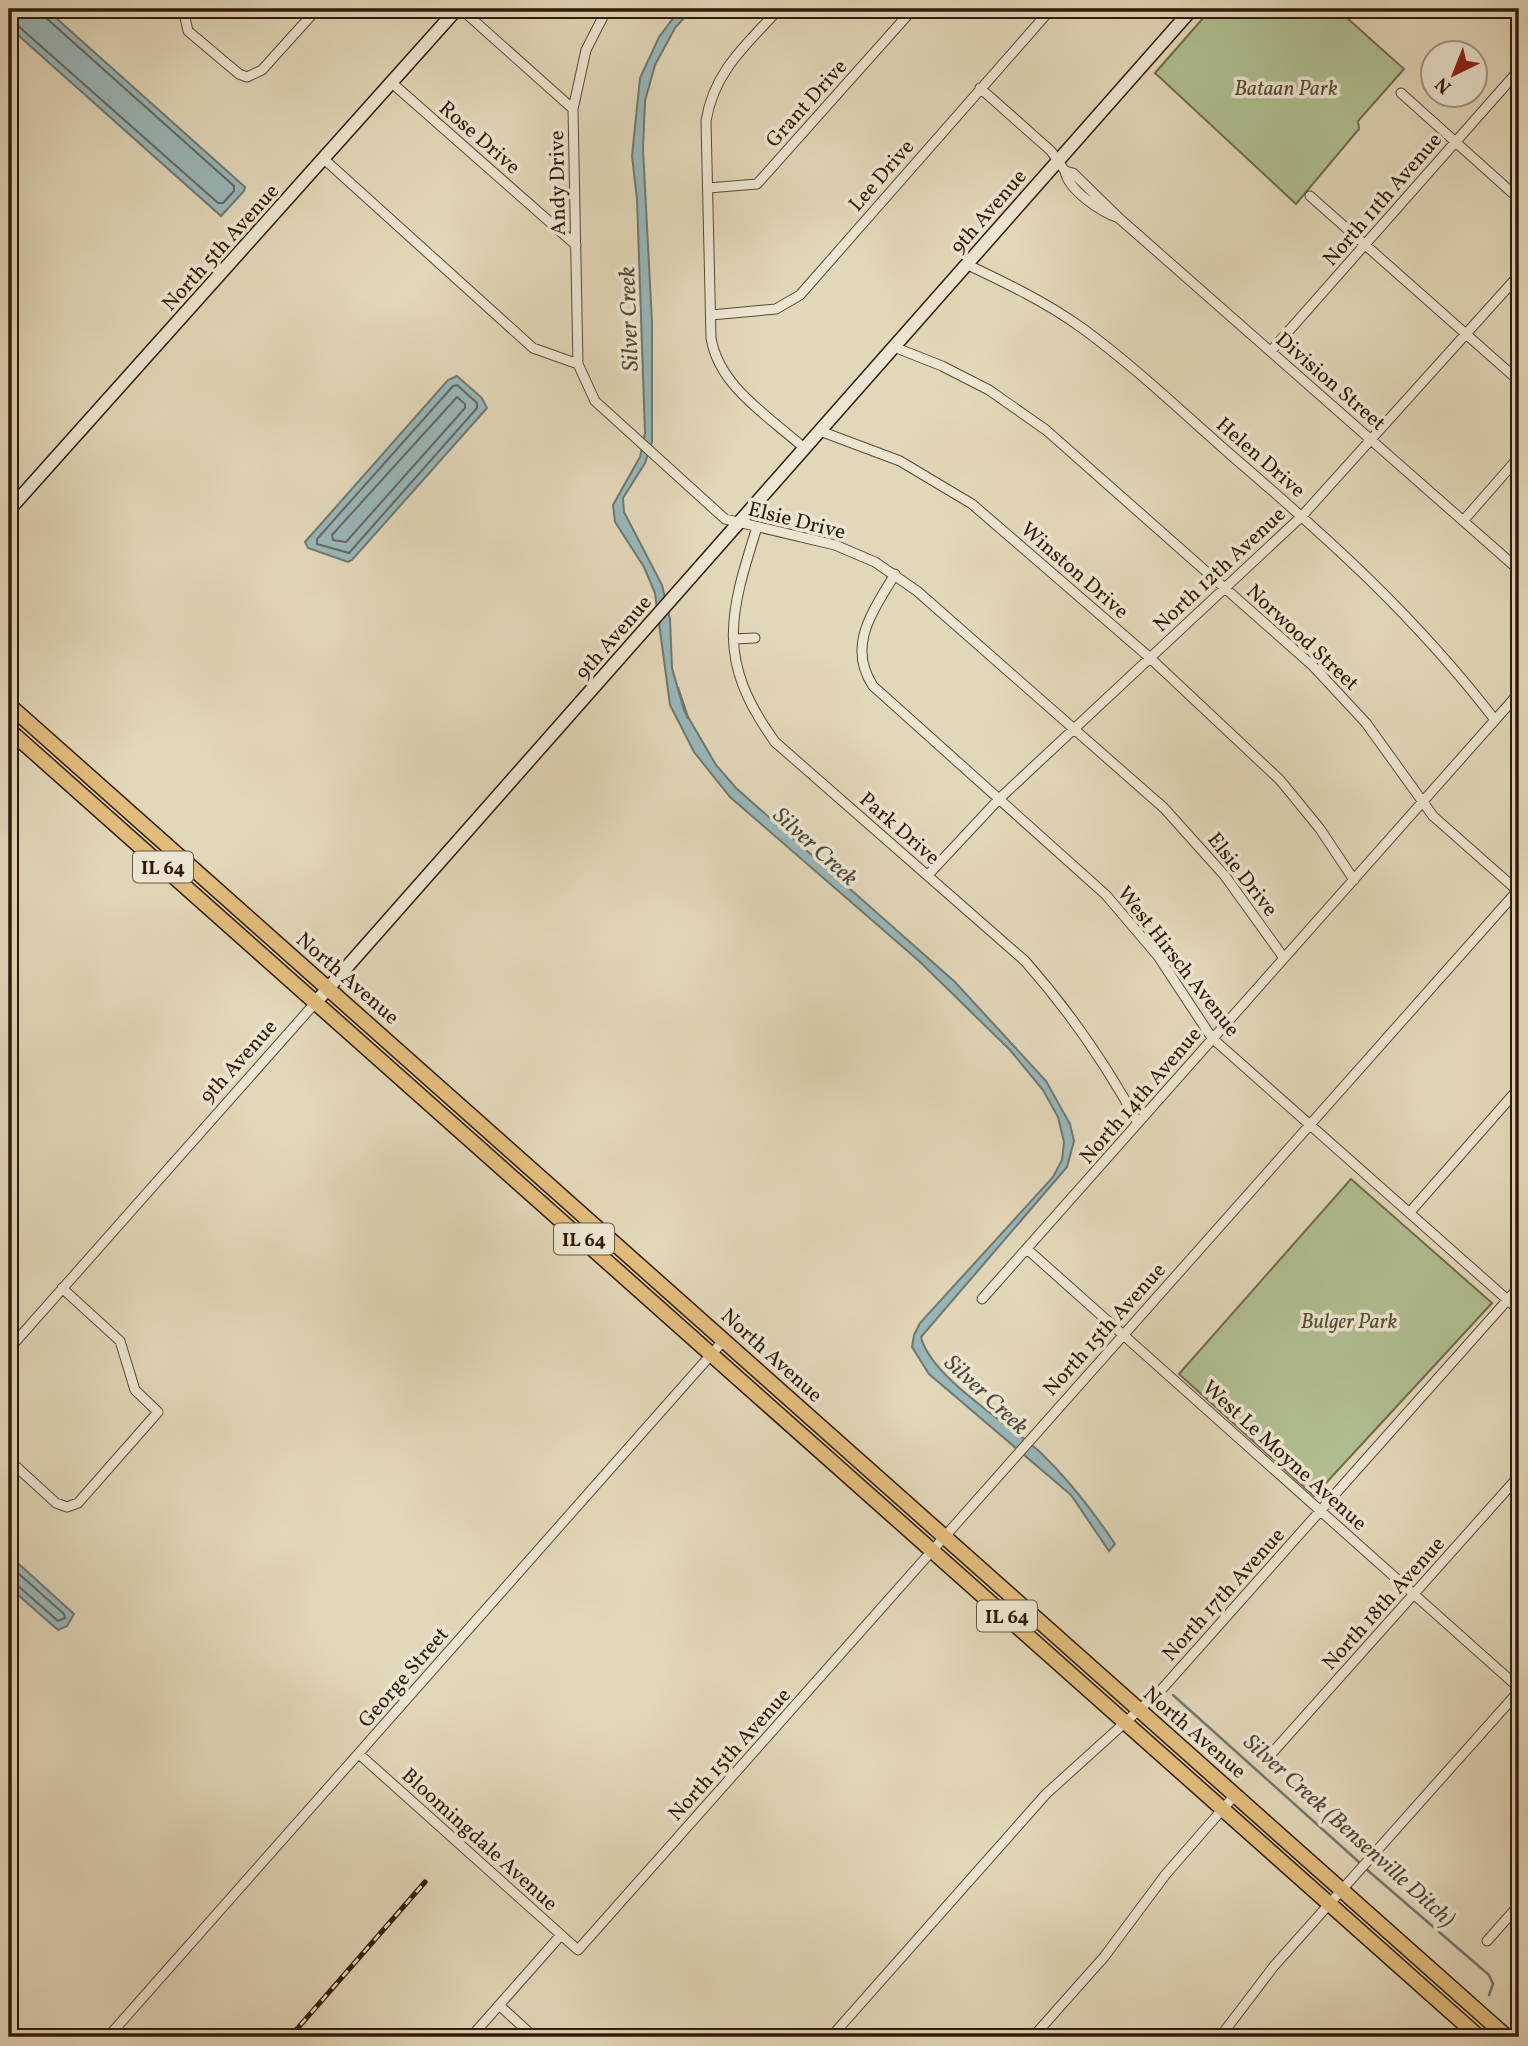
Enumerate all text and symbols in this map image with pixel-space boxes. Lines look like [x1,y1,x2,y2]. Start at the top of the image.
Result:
north arrow [1420,38,1490,108]
street label: Grant Drive [760,53,855,155]
text: N [1430,71,1458,99]
park label: Bataan Park [1234,75,1338,104]
street label: Rose Drive [432,95,526,182]
street label: North 11th Avenue [1317,127,1449,273]
street label: Andy Drive [543,130,574,236]
street label: Lee Drive [843,134,922,218]
street label: 9th Avenue [944,163,1034,261]
street label: North 5th Avenue [156,178,286,318]
water label: Silver Creek [612,266,648,372]
street label: Division Street [1269,326,1391,438]
street label: Helen Drive [1209,411,1311,505]
street label: Elsie Drive [745,495,849,548]
street label: North 12th Avenue [1147,501,1293,639]
street label: Winston Drive [1014,516,1134,626]
street label: Norwood Street [1239,578,1365,698]
street label: 9th Avenue [569,589,659,687]
street label: Park Drive [852,786,946,872]
water label: Silver Creek [765,801,864,895]
street label: Elsie Drive [1200,827,1284,923]
road number: IL 64 [133,852,193,882]
street label: West Hirsch Avenue [1110,880,1246,1043]
street label: North Avenue [289,926,405,1032]
street label: 9th Avenue [194,1014,285,1110]
street label: North 14th Avenue [1073,1021,1209,1171]
road number: IL 64 [554,1224,614,1254]
street label: North 15th Avenue [1037,1257,1173,1403]
street label: North Avenue [714,1302,828,1410]
park label: Bulger Park [1301,1308,1398,1337]
water label: Silver Creek [936,1348,1035,1443]
street label: West Le Moyne Avenue [1195,1374,1373,1538]
street label: North 17th Avenue [1156,1522,1292,1668]
street label: North 18th Avenue [1316,1531,1452,1677]
road number: IL 64 [977,1600,1037,1632]
street label: George Street [352,1621,456,1735]
street label: North Avenue [1136,1680,1252,1786]
street label: North 15th Avenue [662,1682,798,1828]
water label: Silver Creek (Bensenville Ditch) [1236,1727,1462,1936]
street label: Bloomingdale Avenue [394,1762,564,1918]

